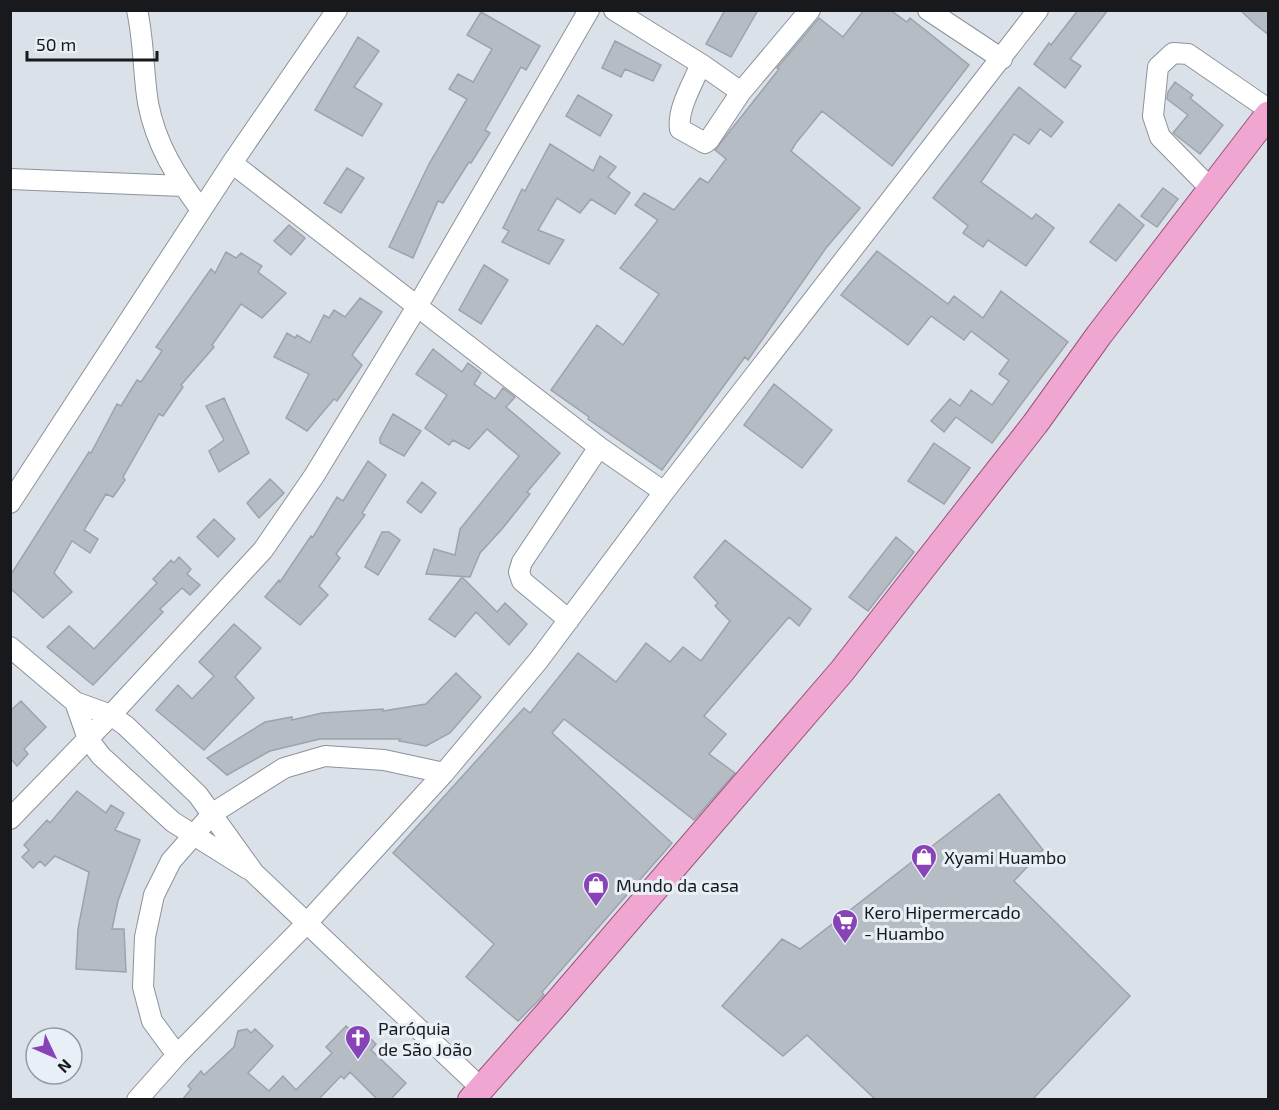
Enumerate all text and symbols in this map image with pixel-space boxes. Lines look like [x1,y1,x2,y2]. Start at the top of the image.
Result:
scale bar [27,24,158,62]
text: 50 m [36,33,76,55]
shop icon: Xyami Huambo [909,842,939,880]
place label: Xyami Huambo [944,846,1067,868]
shop icon: Mundo da casa [581,870,611,908]
place label: Mundo da casa [616,874,739,896]
place label: Kero Hipermercado - Huambo [864,901,1021,944]
supermarket icon: Kero Hipermercado - Huambo [830,907,860,945]
place label: Paróquia de São João [378,1017,472,1060]
church icon: Paróquia de São João [343,1023,373,1061]
north arrow [24,1026,84,1086]
text: N [54,1056,76,1078]

